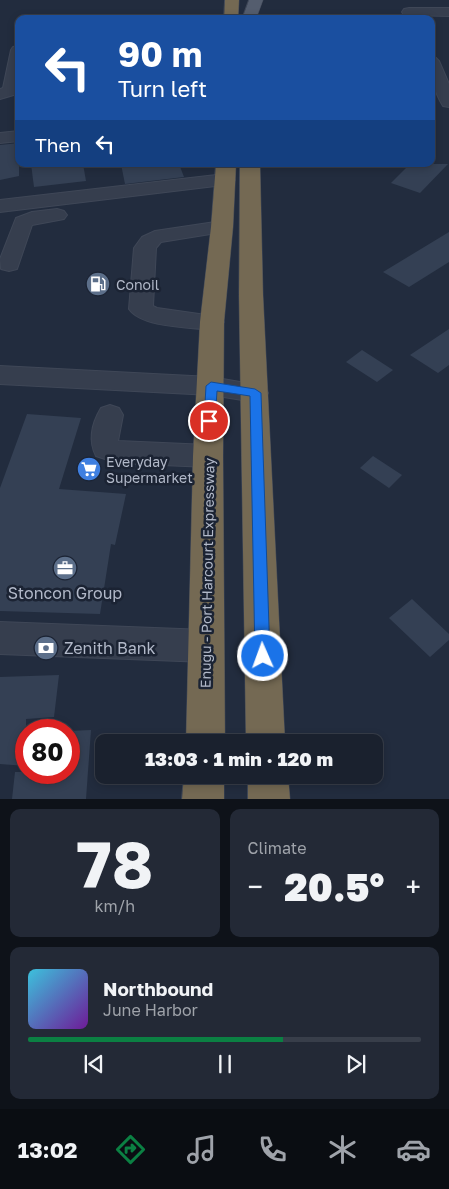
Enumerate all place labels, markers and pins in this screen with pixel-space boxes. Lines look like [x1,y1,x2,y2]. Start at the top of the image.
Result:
fuel station icon: Conoil [85,271,111,297]
place label: Conoil [116,276,159,293]
pin [188,400,230,442]
place label: Everyday Supermarket [106,453,193,486]
supermarket icon: Everyday Supermarket [76,456,102,482]
office icon: Stoncon Group [52,555,78,581]
place label: Stoncon Group [8,583,122,603]
bank icon: Zenith Bank [33,635,59,661]
place label: Zenith Bank [64,638,156,658]

